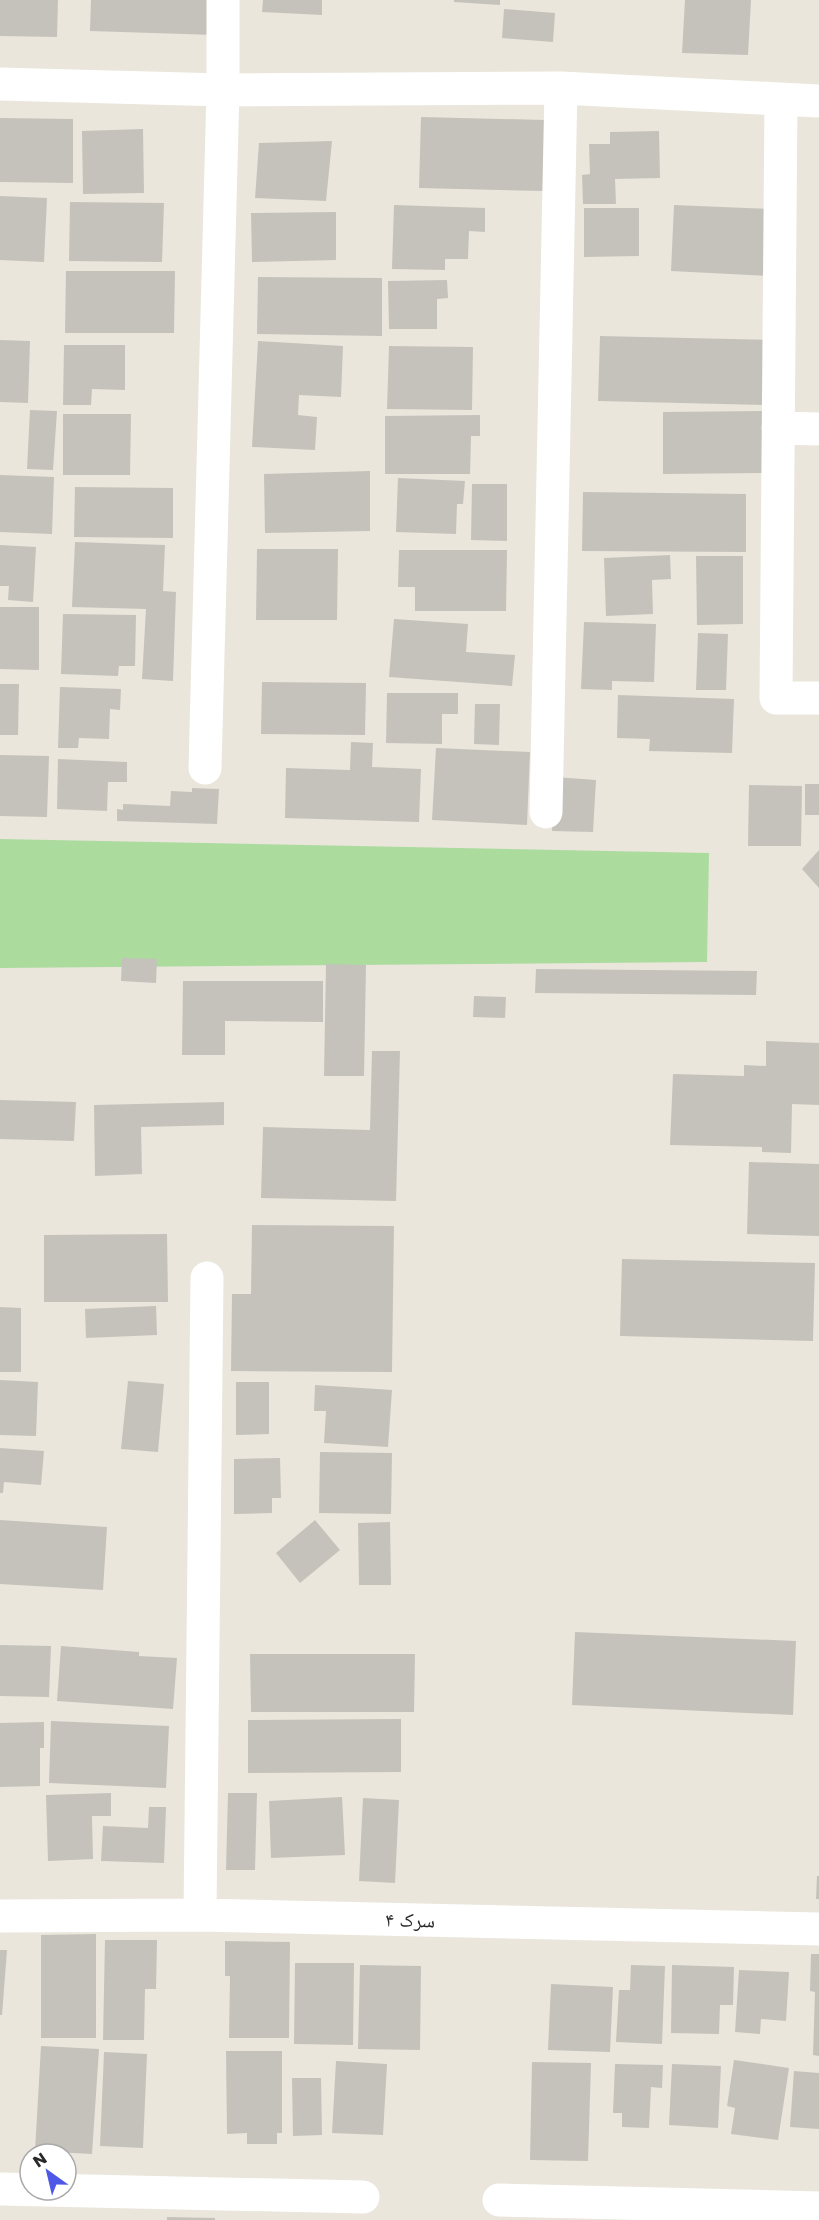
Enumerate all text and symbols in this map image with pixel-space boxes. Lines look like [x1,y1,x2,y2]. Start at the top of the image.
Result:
street label: سرک ۴ [385,1906,435,1934]
north arrow [18,2142,78,2202]
text: N [28,2147,51,2173]

